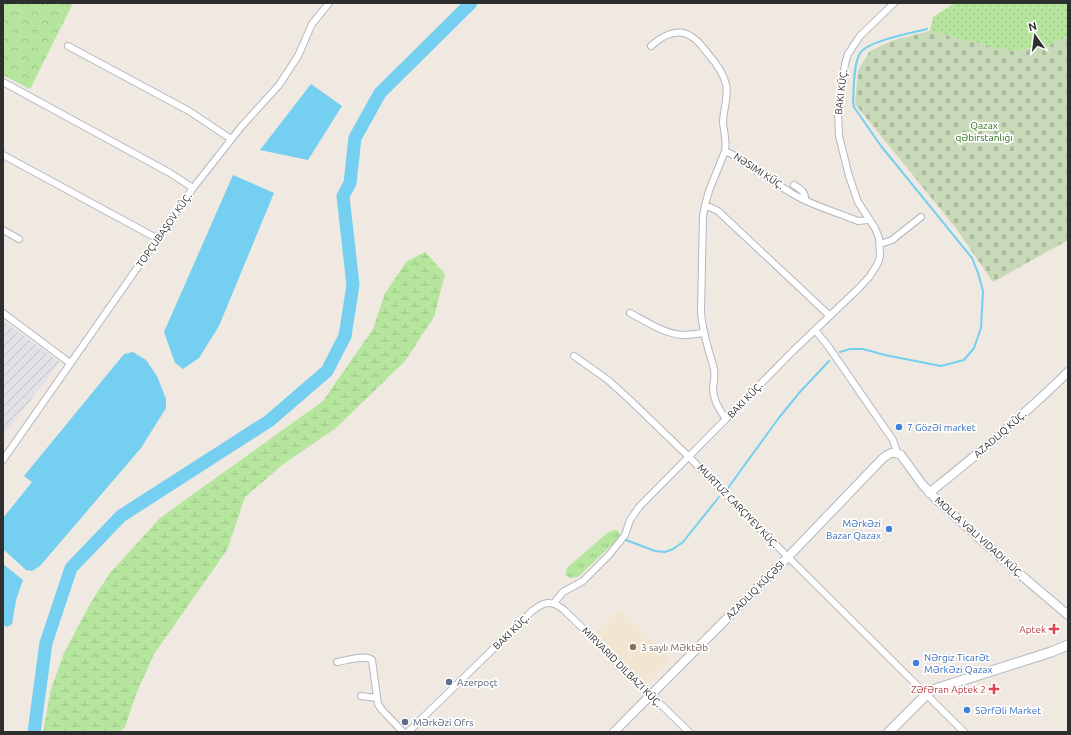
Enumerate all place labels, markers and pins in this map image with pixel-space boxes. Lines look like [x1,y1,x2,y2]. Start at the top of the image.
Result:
marker: 7 Gözəl market [894,422,904,432]
place label: 7 Gözəl market [907,422,976,433]
place label: Mərkəzi Bazar Qazax [826,518,881,541]
marker: Mərkəzi Bazar Qazax [884,524,894,534]
place label: Aptek [1019,624,1046,635]
marker: Aptek [1049,624,1059,634]
marker: 3 saylı Məktəb [628,642,638,652]
place label: 3 saylı Məktəb [641,642,708,653]
place label: Nərgiz Ticarət Mərkəzi Qazax [924,652,992,675]
marker: Nərgiz Ticarət Mərkəzi Qazax [911,658,921,668]
marker: Azerpoçt [444,677,454,687]
place label: Azerpoçt [457,677,498,688]
place label: Zəfəran Aptek 2 [911,684,986,695]
marker: Zəfəran Aptek 2 [989,684,999,694]
marker: Sərfəli Market [962,705,972,715]
place label: Sərfəli Market [975,705,1041,716]
marker: Mərkəzi Ofrs [400,717,410,727]
place label: Mərkəzi Ofrs [413,717,474,728]

